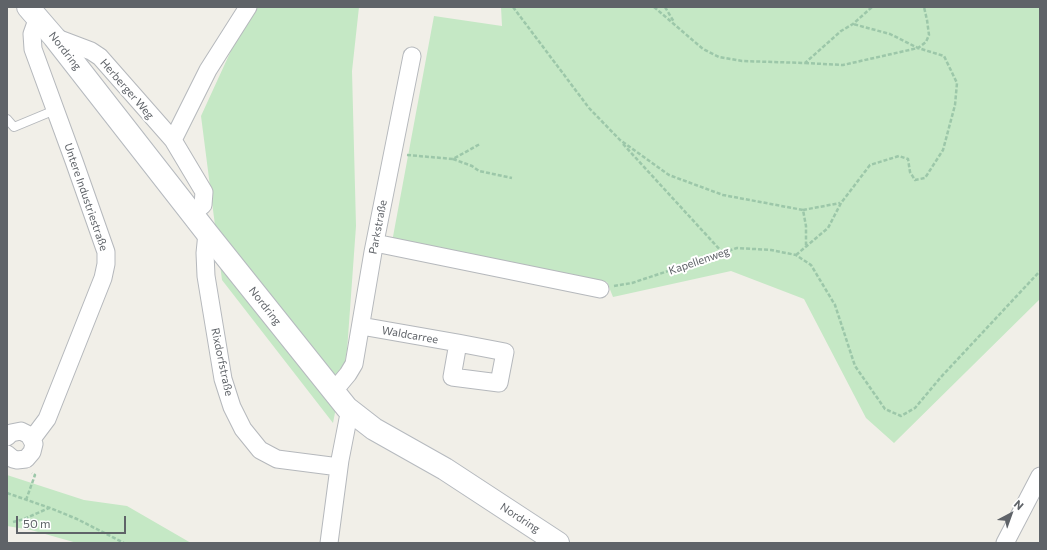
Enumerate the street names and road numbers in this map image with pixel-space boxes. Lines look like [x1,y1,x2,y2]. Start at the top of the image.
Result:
street label: Nordring [46,29,84,73]
street label: Herberger Weg [97,56,157,122]
street label: Untere Industriestraße [61,141,111,253]
street label: Parkstraße [366,199,390,255]
street label: Kapellenweg [667,244,731,278]
street label: Nordring [246,284,284,328]
street label: Waldcarree [381,324,439,346]
street label: Rixdorfstraße [208,327,236,397]
street label: Nordring [498,500,542,536]

